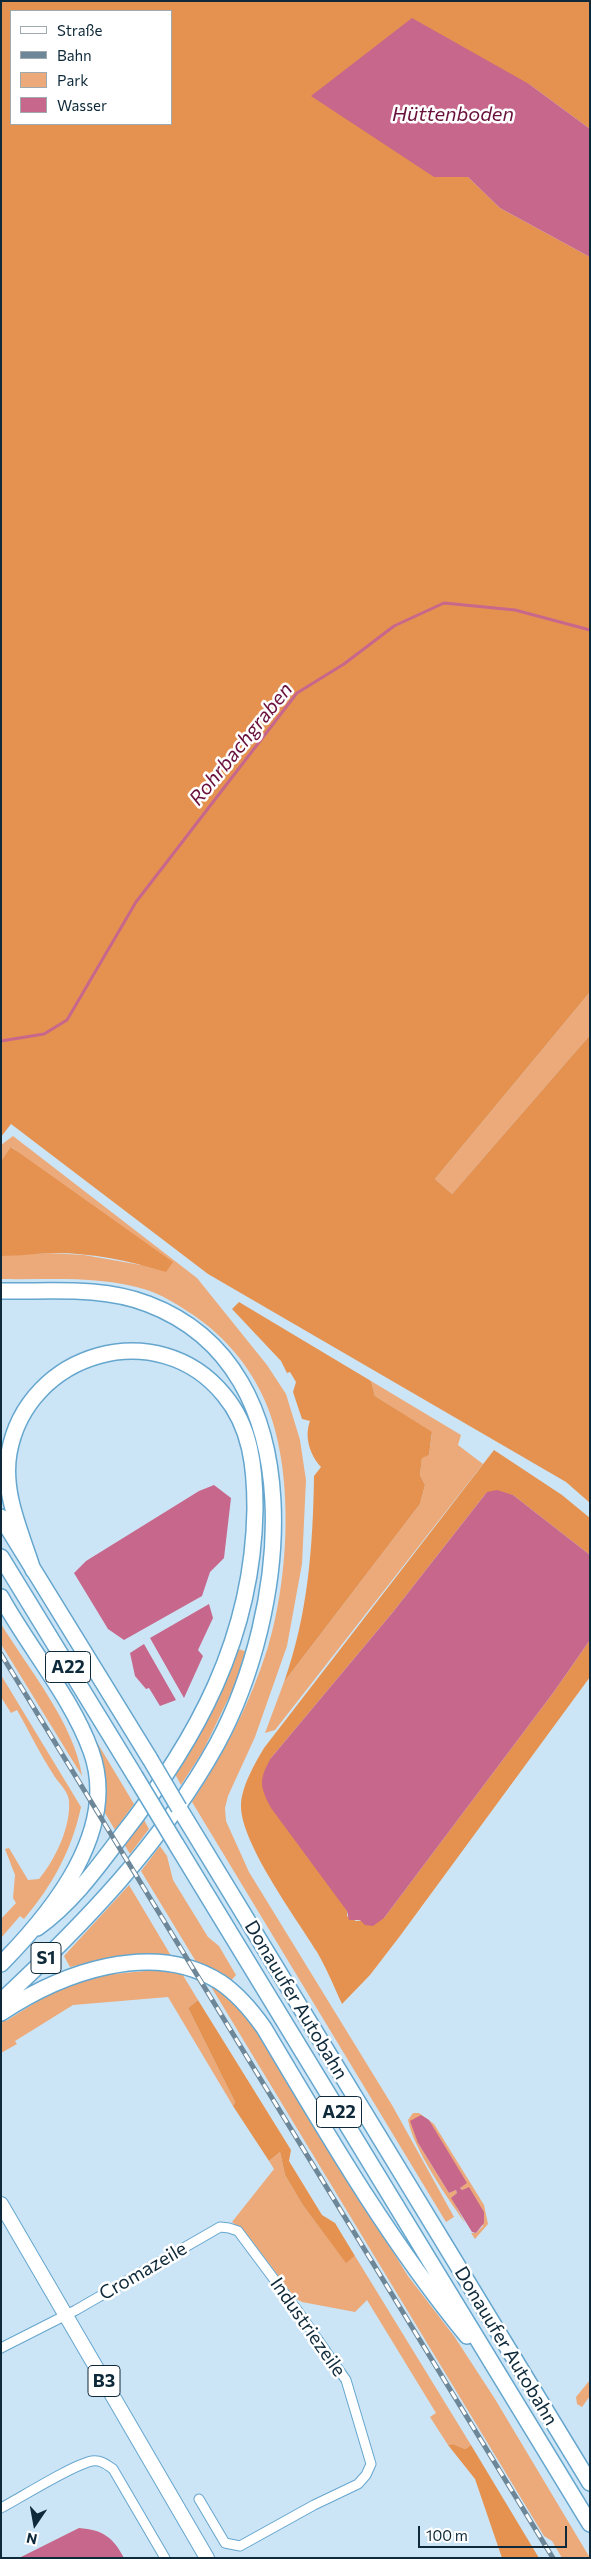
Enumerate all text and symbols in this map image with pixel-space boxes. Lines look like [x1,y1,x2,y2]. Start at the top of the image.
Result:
legend [10,10,172,125]
text: Straße [57,21,103,39]
text: Bahn [57,46,92,64]
text: Park [57,71,88,89]
text: Wasser [57,96,107,114]
water label: Hüttenboden [392,102,514,126]
water label: Rohrbachgraben [184,678,298,810]
road number: A22 [46,1651,90,1682]
street label: Donauufer Autobahn [240,1916,352,2084]
road number: S1 [31,1942,61,1974]
road number: A22 [316,2096,362,2128]
street label: Cromazeile [95,2237,191,2305]
street label: Donauufer Autobahn [450,2262,562,2430]
street label: Industriezeile [265,2273,351,2381]
road number: B3 [88,2366,120,2396]
north arrow [10,2499,60,2549]
scale bar [421,2516,570,2548]
text: 100 m [426,2526,468,2544]
text: N [25,2530,39,2549]

